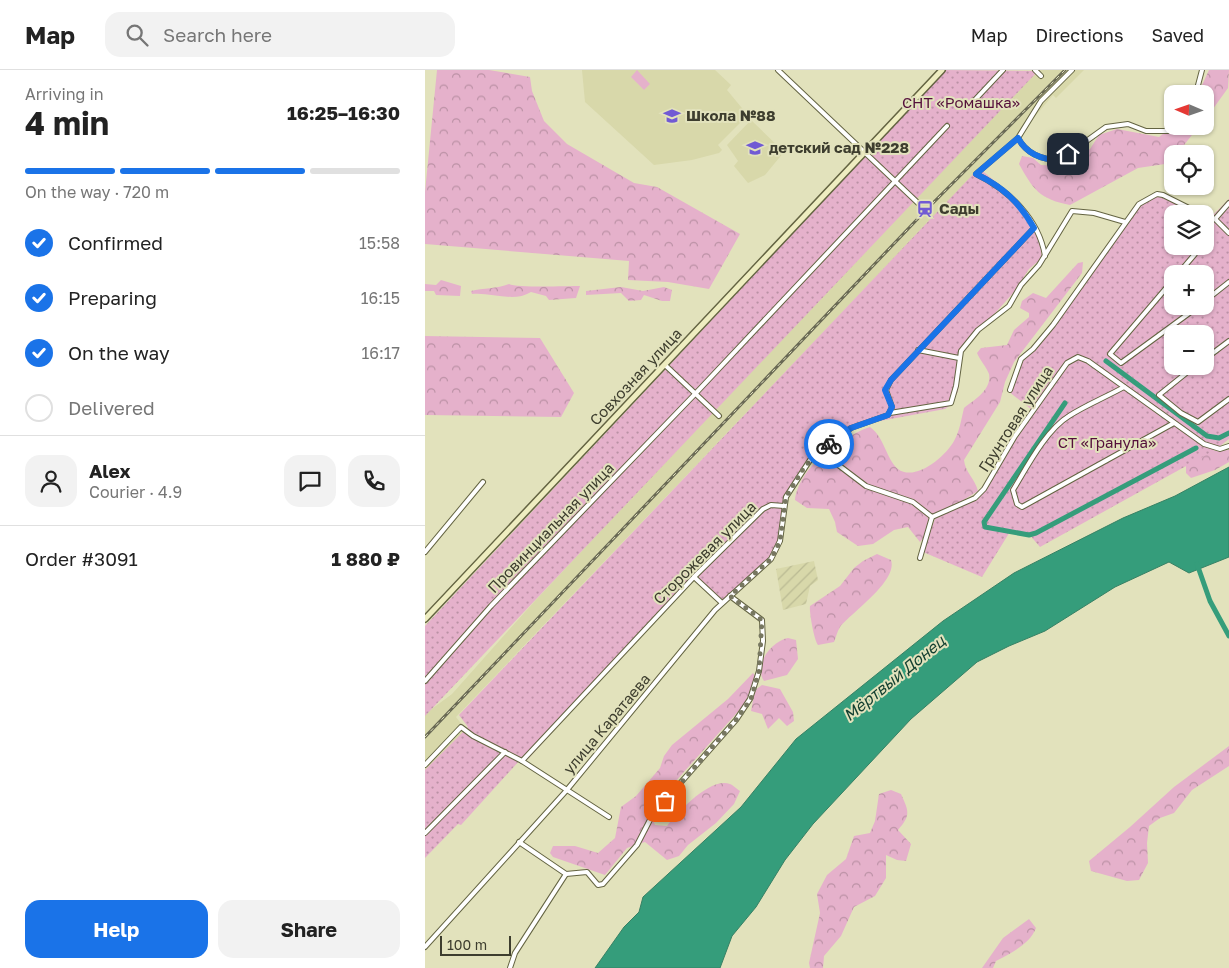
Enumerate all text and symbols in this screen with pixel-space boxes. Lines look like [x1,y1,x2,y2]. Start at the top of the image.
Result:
search box [105,12,455,57]
text: Map [25,20,75,49]
icon: search [123,21,151,49]
text: Search here [163,23,272,46]
text: Map [971,24,1007,46]
text: Directions [1035,24,1123,46]
text: Saved [1151,24,1204,46]
text: Arriving in [25,84,104,104]
north arrow [1164,85,1214,135]
map controls [1164,85,1214,375]
park label: СНТ «Ромашка» [902,93,1020,111]
text: 16:25–16:30 [287,101,400,124]
text: 4 min [25,104,109,142]
school or university icon: Школа №88 [662,106,682,126]
place label: Школа №88 [686,106,776,124]
pin [1047,133,1089,175]
school or university icon: детский сад №228 [745,138,765,158]
place label: детский сад №228 [769,138,909,156]
icon: home [1054,140,1082,168]
button: locate [1164,145,1214,195]
text: On the way · 720 m [25,182,169,202]
station icon: Сады [915,199,935,219]
place label: Сады [939,199,979,217]
button: layers [1164,205,1214,255]
icon: check [25,229,53,257]
text: Confirmed [68,231,163,254]
text: 15:58 [359,233,400,253]
button: + [1164,265,1214,315]
icon: check [25,284,53,312]
text: Preparing [68,286,157,309]
text: 16:15 [361,288,400,308]
street label: Совхозная улица [586,324,685,429]
button: − [1164,325,1214,375]
icon: check [25,339,53,367]
text: On the way [68,341,170,364]
text: 16:17 [362,343,400,363]
street label: Грунтовая улица [974,362,1056,475]
text: Delivered [68,396,155,419]
courier [804,419,854,469]
icon: bike [815,430,843,458]
park label: СТ «Гранула» [1058,433,1156,451]
button: person [25,455,77,507]
button: chat [284,455,336,507]
button: phone [348,455,400,507]
text: Alex [89,459,130,482]
street label: Провинциальная улица [483,459,617,596]
text: Courier · 4.9 [89,482,182,502]
street label: Сторожевая улица [649,497,759,607]
text: Order #3091 [25,547,138,570]
text: 1 880 ₽ [331,547,400,570]
water label: Мёртвый Донец [839,630,950,725]
street label: улица Каратаева [559,670,653,777]
pin [644,780,686,822]
icon: bag [651,787,679,815]
button: Help [25,900,208,958]
button: Share [218,900,400,958]
scale bar [440,933,511,956]
text: 100 m [447,936,487,953]

